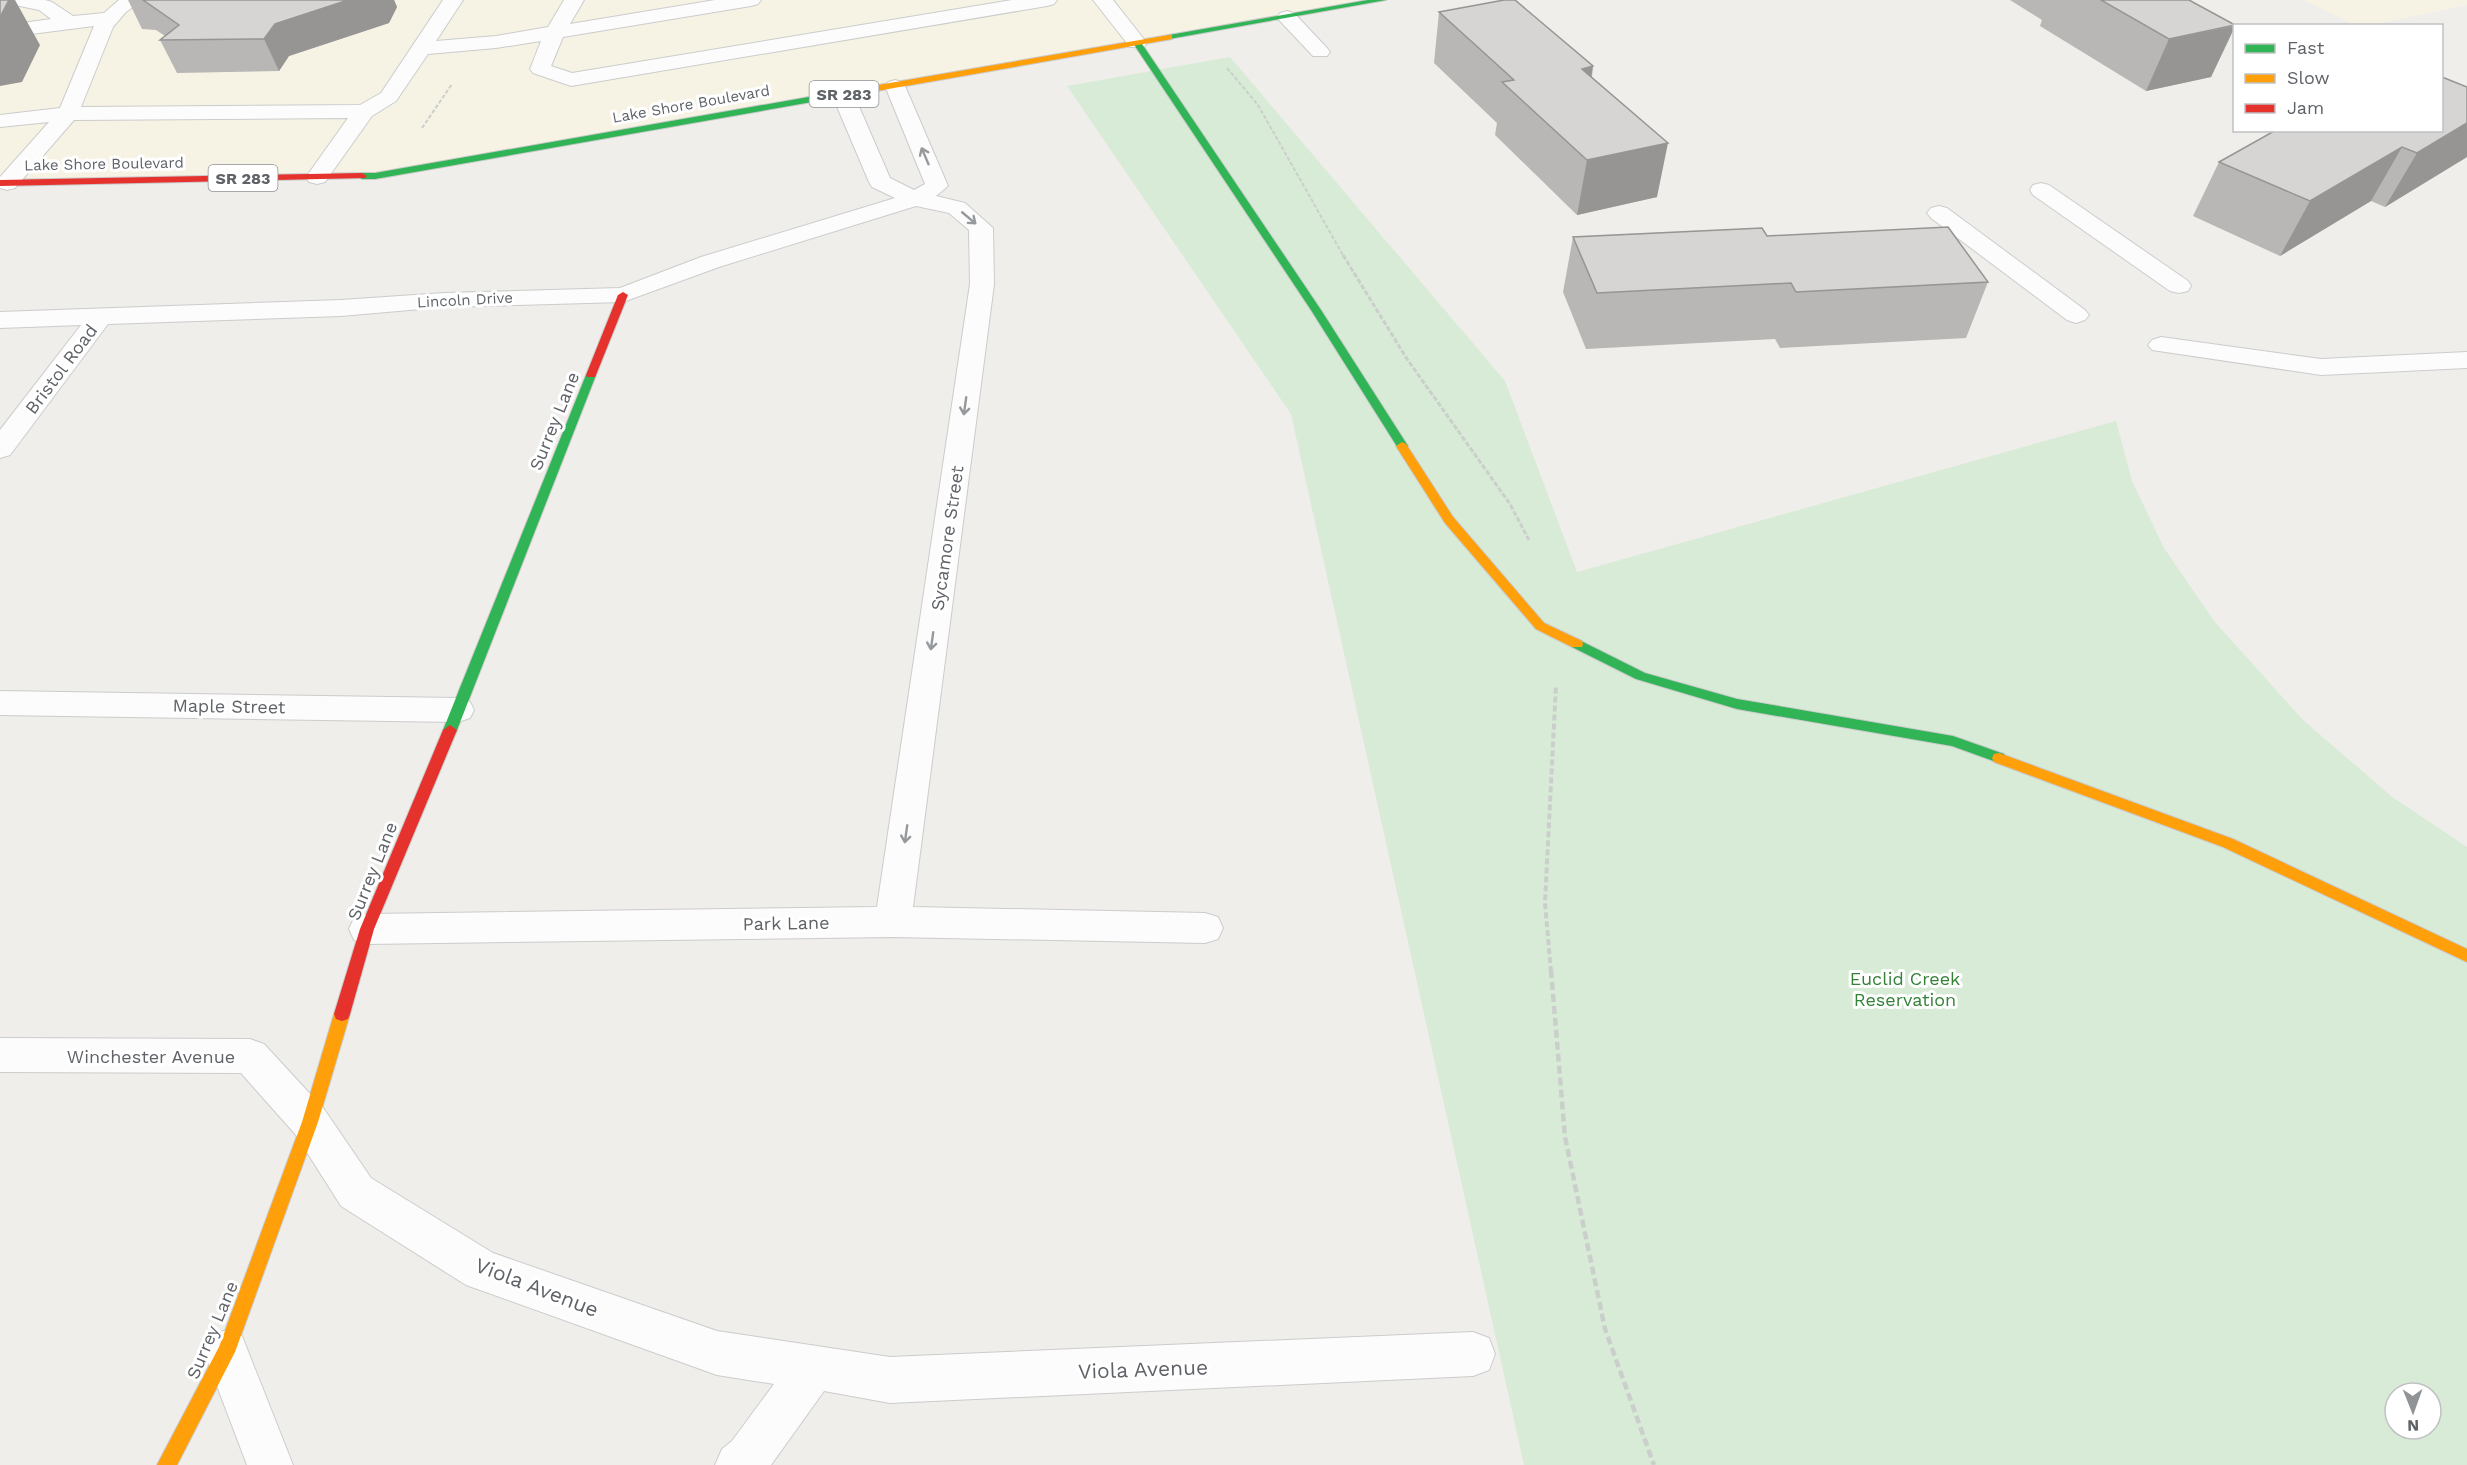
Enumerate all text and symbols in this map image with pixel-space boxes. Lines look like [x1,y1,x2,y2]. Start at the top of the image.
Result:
legend [2233,24,2443,132]
text: Fast [2287,37,2325,58]
text: Slow [2287,67,2330,88]
street label: Lake Shore Boulevard [611,81,771,127]
road number: SR 283 [810,81,878,107]
text: Jam [2287,97,2324,118]
one-way arrow [918,148,930,166]
street label: Lake Shore Boulevard [24,154,184,174]
road number: SR 283 [208,165,278,191]
one-way arrow [961,211,976,225]
street label: Lincoln Drive [417,289,513,311]
street label: Bristol Road [21,320,101,418]
street label: Surrey Lane [525,369,583,473]
one-way arrow [959,396,970,415]
street label: Sycamore Street [926,464,968,612]
one-way arrow [927,630,938,650]
street label: Maple Street [172,695,286,717]
street label: Surrey Lane [343,819,401,923]
one-way arrow [900,824,911,843]
street label: Park Lane [742,912,830,934]
park label: Euclid Creek Reservation [1850,968,1960,1010]
street label: Winchester Avenue [67,1046,235,1067]
street label: Viola Avenue [472,1252,602,1322]
street label: Surrey Lane [182,1278,242,1382]
street label: Viola Avenue [1077,1354,1209,1384]
north arrow [2383,1381,2443,1441]
text: N [2407,1416,2419,1435]

